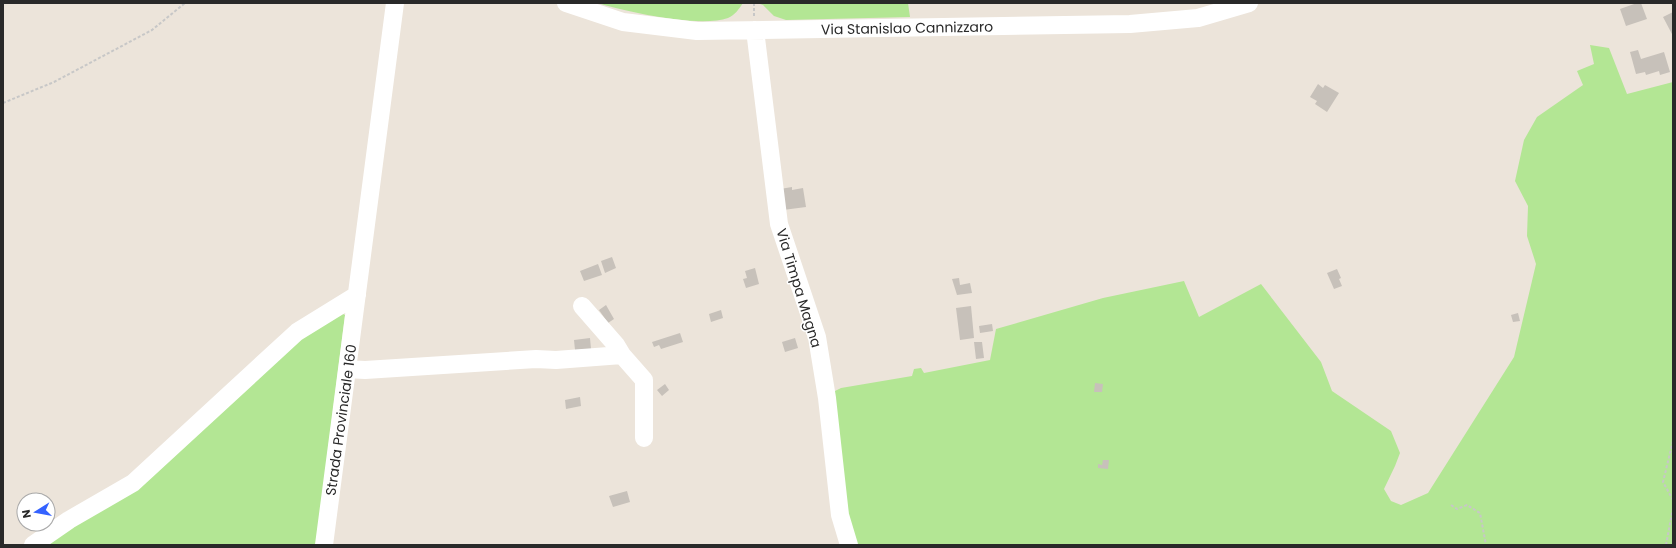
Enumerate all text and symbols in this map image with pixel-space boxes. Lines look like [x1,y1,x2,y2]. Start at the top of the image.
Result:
street label: Via Stanislao Cannizzaro [821,16,993,40]
street label: Via Timpa Magna [771,226,827,350]
street label: Strada Provinciale 160 [320,343,362,497]
north arrow [16,492,56,532]
text: N [18,508,35,519]

